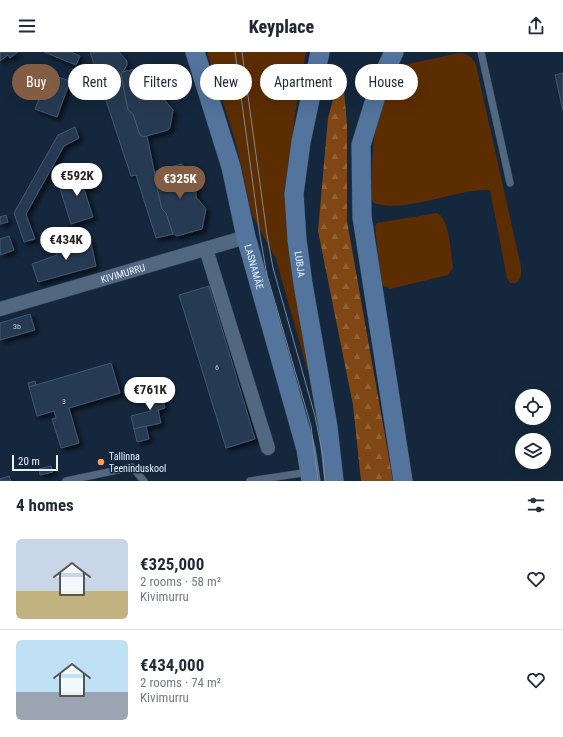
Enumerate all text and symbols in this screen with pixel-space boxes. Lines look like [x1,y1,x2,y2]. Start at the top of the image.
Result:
icon: menu [16,15,38,37]
icon: share [525,15,547,37]
text: Keyplace [249,16,314,37]
chip: Buy [12,64,60,100]
chip: Rent [68,64,121,100]
chip: Filters [129,64,192,100]
chip: New [200,64,252,100]
chip: Apartment [260,64,347,100]
chip: House [355,64,418,100]
pin: €592K [49,163,105,197]
pin: €325K [152,166,208,200]
text: €592K [60,168,94,183]
text: €325K [163,171,197,186]
pin: €434K [38,227,94,261]
text: €434K [49,232,83,247]
street label: LASNAMÄE [243,243,266,291]
street label: LUBJA [293,251,308,278]
street label: KIVIMURRU [99,261,147,285]
house number: 3b [13,322,21,331]
house number: 6 [215,363,219,372]
pin: €761K [122,377,178,411]
text: €761K [133,382,167,397]
map controls [515,389,551,469]
button: locate [515,389,551,425]
house number: 3 [62,397,66,406]
button: layers [515,433,551,469]
place label: Tallinna Teeninduskool [109,451,166,474]
scale bar [12,453,58,472]
text: 20 m [18,455,40,468]
marker: Tallinna Teeninduskool [96,457,106,467]
icon: filters [525,494,547,516]
text: 4 homes [16,495,74,515]
text: €325,000 [140,554,204,574]
icon: home [48,555,96,603]
icon: heart [525,568,547,590]
text: 2 rooms · 58 m² [140,574,221,589]
text: Kivimurru [140,589,189,604]
text: €434,000 [140,655,204,675]
icon: home [48,656,96,704]
icon: heart [525,669,547,691]
text: 2 rooms · 74 m² [140,675,221,690]
text: Kivimurru [140,690,189,705]

